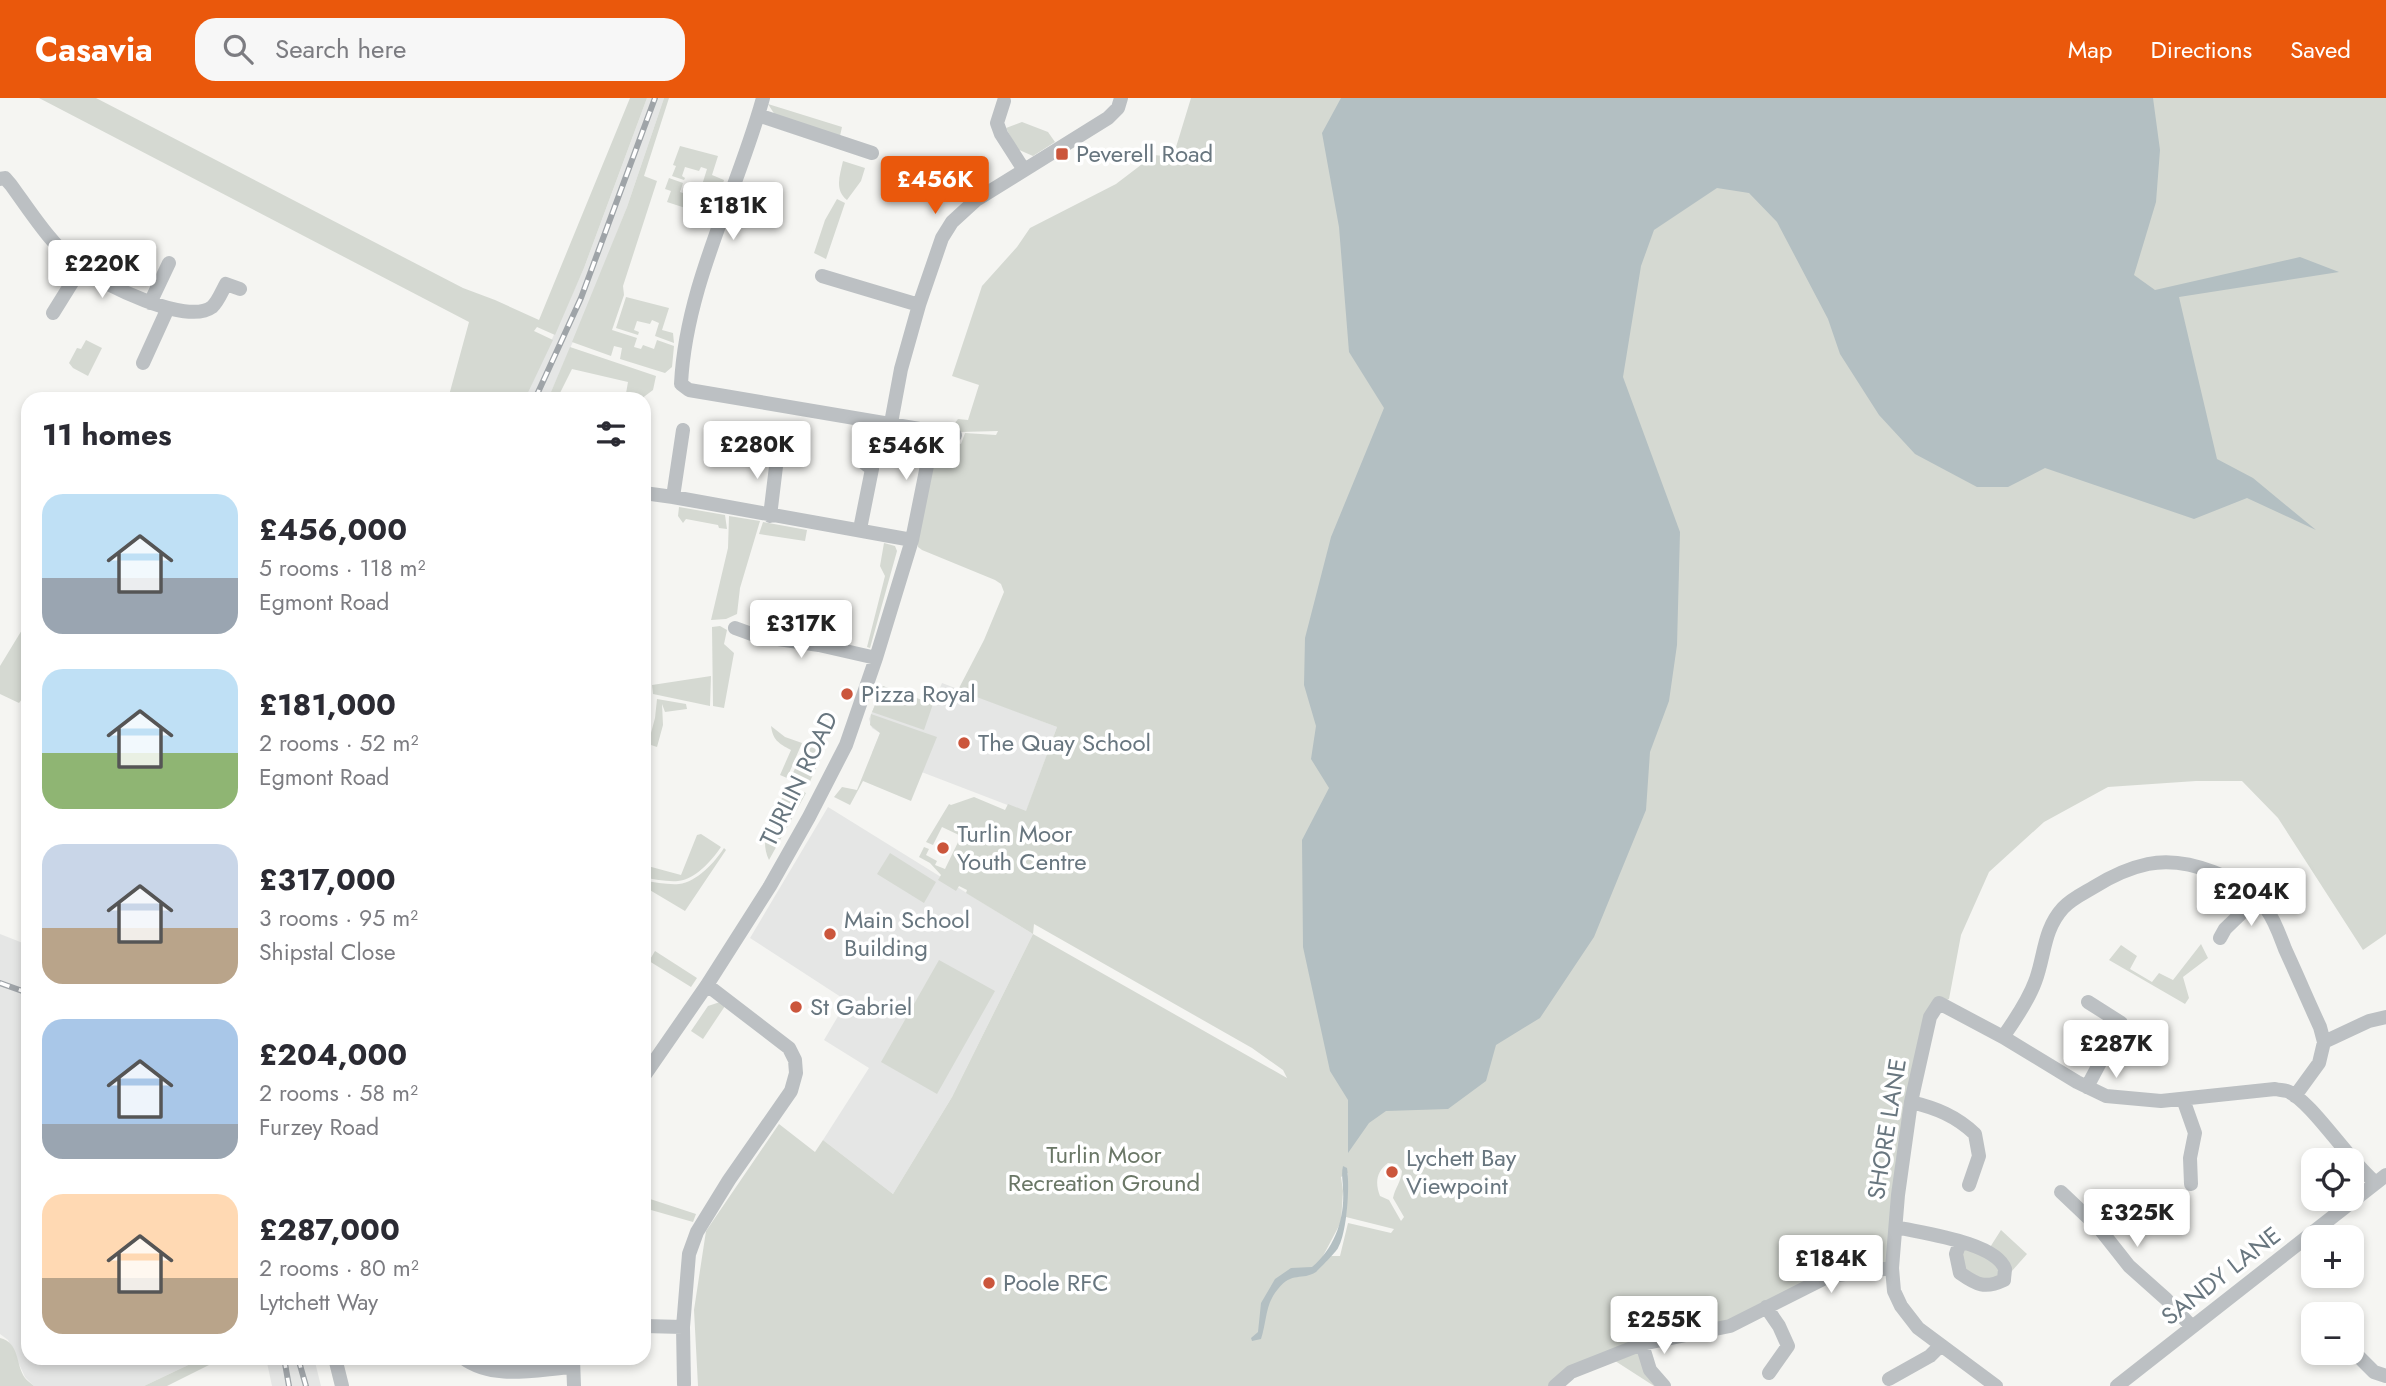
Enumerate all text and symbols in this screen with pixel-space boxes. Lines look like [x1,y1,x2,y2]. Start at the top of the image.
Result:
search box [195,18,685,81]
text: Casavia [35,26,153,73]
icon: search [219,30,257,68]
text: Search here [275,30,406,68]
text: Map [2068,32,2113,67]
text: Directions [2151,32,2252,67]
text: Saved [2290,32,2351,67]
place label: Peverell Road [1076,136,1213,171]
marker: Peverell Road [1054,146,1070,162]
pin: £456K [886,156,984,216]
text: £456K [897,162,973,196]
pin: £181K [684,183,782,242]
text: £181K [699,188,767,222]
pin: £220K [53,240,151,300]
text: £220K [64,246,140,280]
text: 11 homes [42,413,172,456]
icon: filters [592,415,630,453]
pin: £280K [708,422,806,481]
pin: £546K [857,422,955,482]
text: £280K [720,427,794,461]
text: £546K [868,428,944,462]
text: £456,000 [259,508,407,551]
icon: home [98,522,182,606]
text: 5 rooms · 118 m² [259,551,426,585]
text: Egmont Road [259,585,389,619]
pin: £317K [752,601,850,660]
text: £317K [766,606,836,640]
place label: Pizza Royal [861,676,976,711]
text: £181,000 [259,683,396,726]
marker: Pizza Royal [839,686,855,702]
icon: home [98,697,182,781]
street label: TURLIN ROAD [751,706,846,852]
place label: The Quay School [978,725,1151,760]
text: 2 rooms · 52 m² [259,726,418,760]
marker: The Quay School [956,735,972,751]
text: Egmont Road [259,760,389,794]
place label: Turlin Moor Youth Centre [957,816,1087,879]
marker: Turlin Moor Youth Centre [935,840,951,856]
text: £317,000 [259,858,396,901]
pin: £204K [2202,868,2300,928]
icon: home [98,872,182,956]
text: £204K [2213,874,2289,908]
text: 3 rooms · 95 m² [259,901,418,935]
place label: Main School Building [844,902,970,965]
marker: Main School Building [822,926,838,942]
text: Shipstal Close [259,935,396,969]
place label: St Gabriel [810,989,912,1024]
marker: St Gabriel [788,999,804,1015]
pin: £287K [2067,1020,2165,1080]
text: £287K [2079,1026,2153,1060]
text: £204,000 [259,1033,407,1076]
icon: home [98,1047,182,1131]
street label: SHORE LANE [1858,1056,1915,1202]
text: 2 rooms · 58 m² [259,1076,418,1110]
text: Furzey Road [259,1110,379,1144]
park label: Turlin Moor Recreation Ground [1008,1137,1200,1200]
place label: Lychett Bay Viewpoint [1406,1140,1517,1203]
map controls [2301,1148,2364,1365]
button: locate [2301,1148,2364,1211]
marker: Lychett Bay Viewpoint [1384,1164,1400,1180]
pin: £325K [2088,1190,2186,1249]
text: £325K [2100,1195,2174,1229]
text: £287,000 [259,1208,400,1251]
street label: SANDY LANE [2154,1218,2288,1333]
icon: home [98,1222,182,1306]
button: + [2301,1225,2364,1288]
pin: £184K [1782,1236,1880,1295]
text: £184K [1795,1241,1867,1275]
text: 2 rooms · 80 m² [259,1251,419,1285]
place label: Poole RFC [1003,1265,1109,1300]
marker: Poole RFC [981,1275,997,1291]
text: Lytchett Way [259,1285,378,1319]
pin: £255K [1615,1296,1713,1356]
text: £255K [1627,1302,1701,1336]
button: − [2301,1302,2364,1365]

